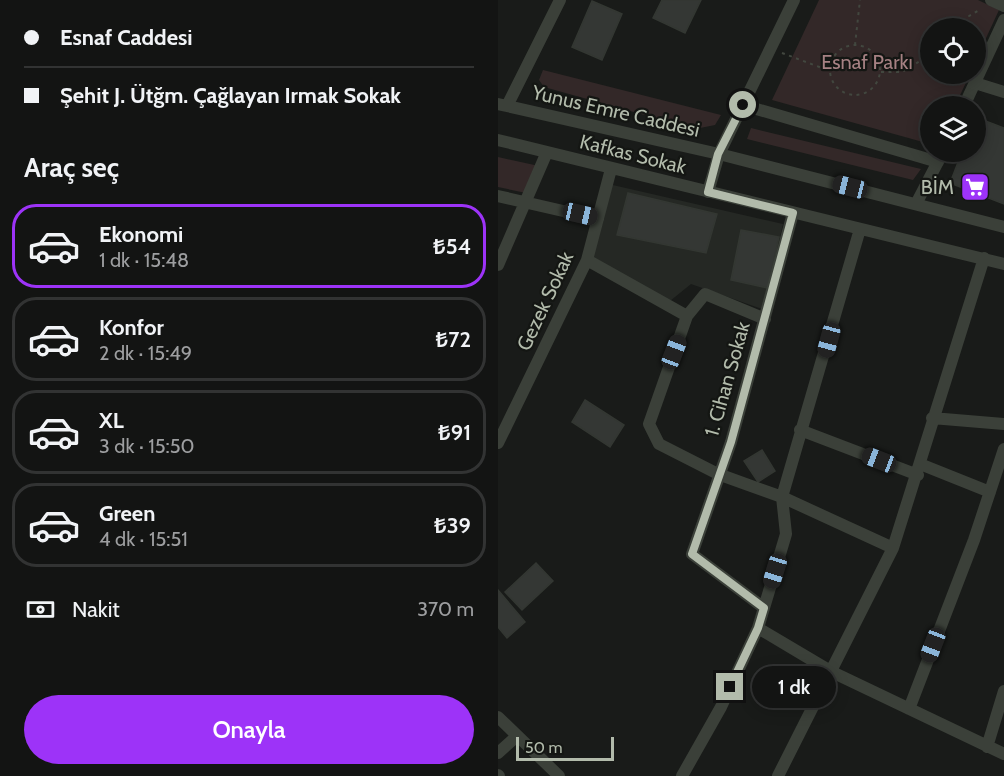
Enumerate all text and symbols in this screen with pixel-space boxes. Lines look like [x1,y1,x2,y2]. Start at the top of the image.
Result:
map controls [920,18,986,162]
button: locate [920,18,986,84]
text: Esnaf Caddesi [60,24,193,51]
park label: Esnaf Parkı [821,50,913,74]
street label: Yunus Emre Caddesi [529,80,702,142]
text: Şehit J. Ütğm. Çağlayan Irmak Sokak [60,82,401,109]
route start [729,91,756,118]
button: layers [920,96,986,162]
street label: Kafkas Sokak [577,129,689,179]
text: Araç seç [24,151,119,184]
supermarket icon: BİM [959,171,991,203]
car [830,174,870,200]
place label: BİM [921,175,954,199]
car [560,201,600,227]
icon: car [27,219,81,273]
text: Ekonomi [99,221,183,248]
text: ₺54 [433,233,471,260]
text: 1 dk · 15:48 [99,248,189,272]
street label: Gezek Sokak [512,248,578,354]
icon: car [27,312,81,366]
text: Konfor [99,314,164,341]
street label: 1. Cihan Sokak [699,319,755,439]
car [816,320,842,360]
text: ₺72 [435,326,471,353]
car [659,332,689,372]
text: 2 dk · 15:49 [99,341,192,365]
icon: car [27,405,81,459]
text: XL [99,407,124,434]
text: ₺91 [438,419,471,446]
text: 3 dk · 15:50 [99,434,194,458]
car [859,445,899,475]
icon: car [27,498,81,552]
text: Green [99,500,155,527]
text: ₺39 [434,512,471,539]
text: 4 dk · 15:51 [99,527,188,551]
car [761,551,789,591]
icon: cash [24,593,57,626]
text: Nakit [72,596,120,623]
text: 370 m [417,597,474,621]
car [918,625,948,665]
callout: 1 dk [751,666,835,708]
route end [716,673,743,700]
text: 1 dk [778,675,810,699]
button: Onayla [24,695,474,764]
scale bar [516,734,614,762]
text: 50 m [525,738,562,757]

